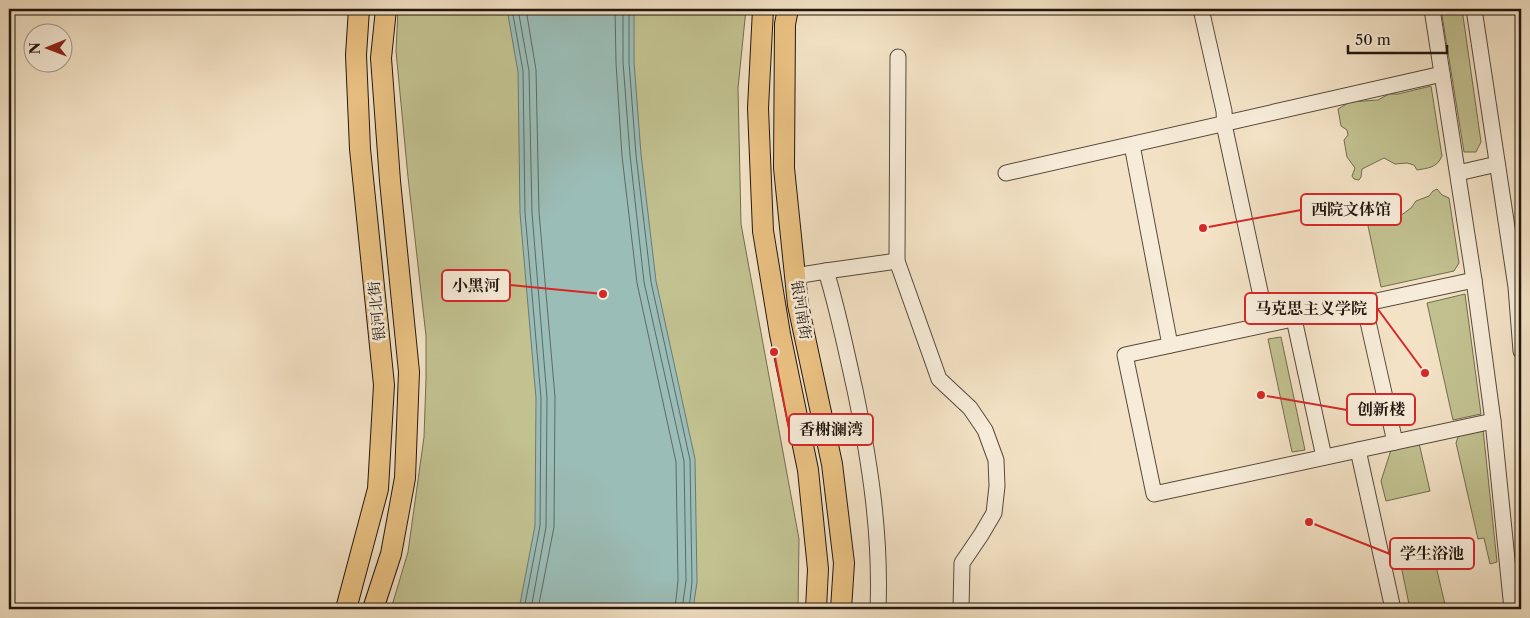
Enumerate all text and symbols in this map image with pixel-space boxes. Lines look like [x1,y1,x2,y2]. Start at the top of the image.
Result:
north arrow [22,22,72,72]
scale bar [1348,22,1446,54]
text: 50 m [1355,30,1391,49]
text: N [26,42,44,54]
callout: 西院文体馆 [1301,194,1401,225]
text: 西院文体馆 [1311,199,1391,219]
callout: 小黑河 [442,270,510,301]
text: 小黑河 [452,275,500,295]
street label: 银河南街 [787,279,816,341]
street label: 银河北街 [364,280,389,342]
callout: 马克思主义学院 [1245,293,1377,324]
text: 马克思主义学院 [1255,298,1367,318]
callout: 创新楼 [1347,394,1415,425]
text: 创新楼 [1357,399,1405,419]
callout: 香榭澜湾 [789,414,873,445]
text: 香榭澜湾 [799,419,863,439]
callout: 学生浴池 [1390,538,1474,569]
text: 学生浴池 [1400,543,1464,563]

